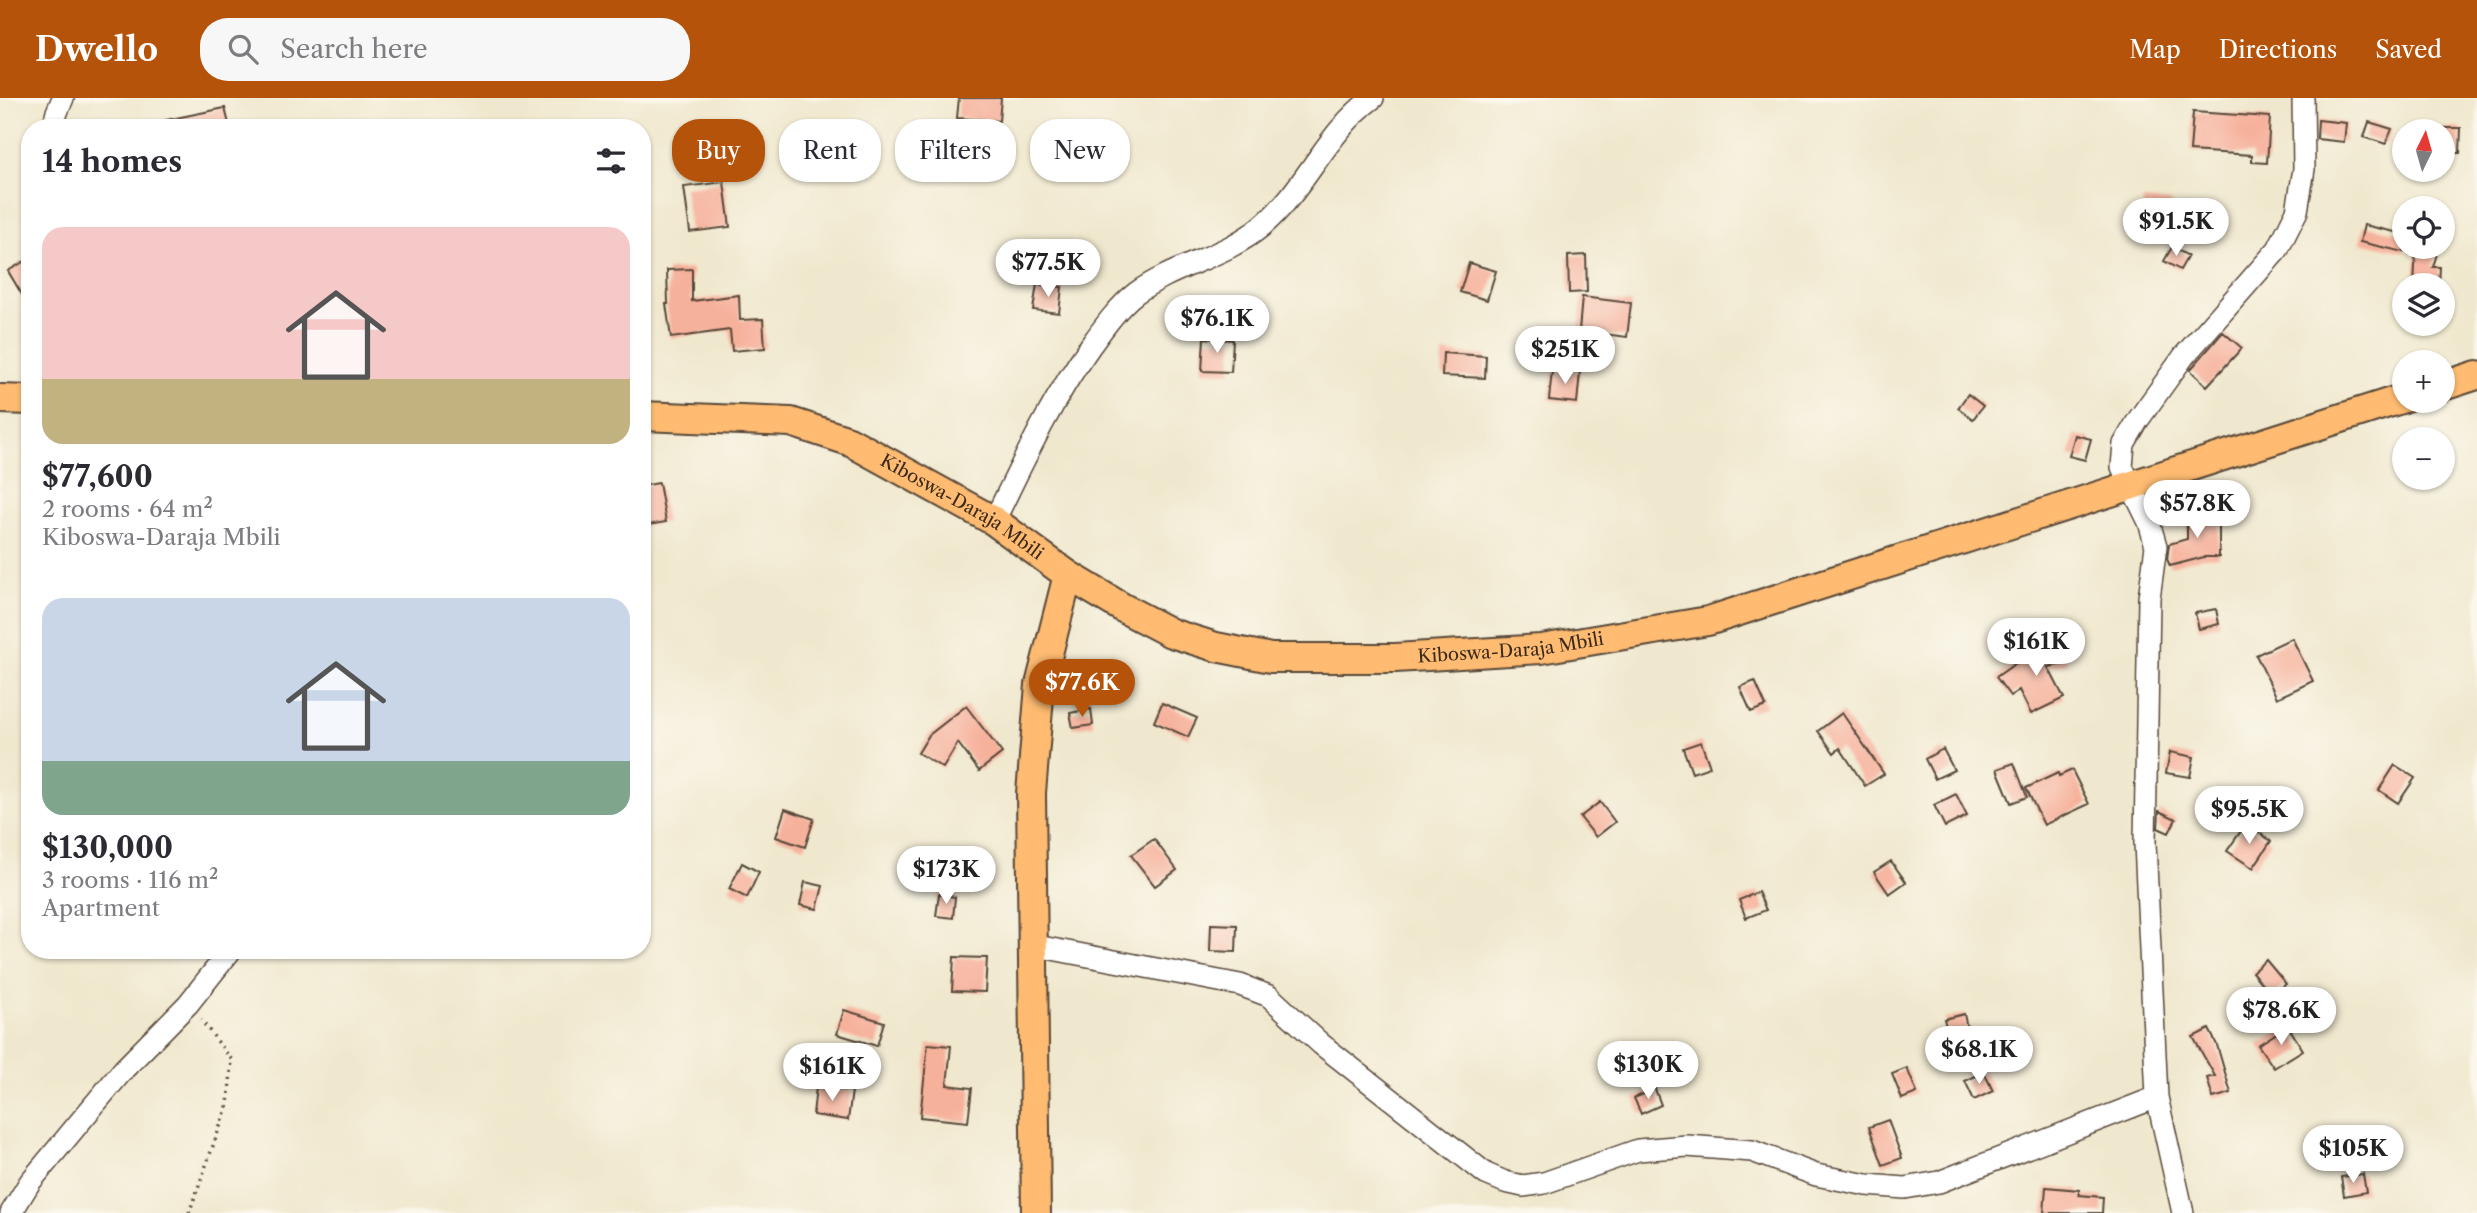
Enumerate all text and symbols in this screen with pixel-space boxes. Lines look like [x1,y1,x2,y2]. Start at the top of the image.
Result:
search box [200,18,690,81]
text: Dwello [35,29,158,70]
icon: search [224,30,262,68]
text: Search here [280,33,428,65]
text: Map [2129,35,2181,64]
text: Directions [2219,35,2337,64]
text: Saved [2375,35,2442,64]
chip: Buy [672,119,765,182]
chip: Rent [779,119,881,182]
chip: Filters [895,119,1016,182]
chip: New [1030,119,1130,182]
north arrow [2392,119,2455,182]
map controls [2392,119,2455,490]
icon: filters [592,142,630,180]
text: 14 homes [42,143,182,180]
button: locate [2392,196,2455,259]
pin: $91.5K [2119,198,2233,258]
text: $91.5K [2139,207,2213,235]
pin: $77.5K [991,240,1105,299]
text: $77.5K [1011,248,1085,276]
icon: home [273,272,399,398]
button: layers [2392,273,2455,336]
pin: $76.1K [1160,296,1274,355]
text: $76.1K [1180,304,1254,332]
pin: $251K [1516,327,1614,386]
text: $251K [1531,335,1599,363]
button: + [2392,350,2455,413]
button: − [2392,427,2455,490]
street label: Kiboswa-Daraja Mbili [876,449,1048,565]
text: $77,600 [42,458,153,495]
pin: $57.8K [2140,480,2254,540]
text: $57.8K [2159,489,2235,517]
text: 2 rooms · 64 m² [42,495,213,523]
text: Kiboswa-Daraja Mbili [42,523,281,551]
pin: $161K [1987,618,2085,678]
text: $161K [2003,627,2069,655]
street label: Kiboswa-Daraja Mbili [1417,628,1606,668]
icon: home [273,643,399,769]
pin: $77.6K [1025,660,1139,719]
text: $77.6K [1045,668,1119,696]
pin: $95.5K [2192,786,2306,846]
text: $95.5K [2211,795,2287,823]
text: $130,000 [42,829,173,866]
pin: $173K [897,846,995,906]
text: $173K [913,855,979,883]
text: 3 rooms · 116 m² [42,866,218,894]
text: Apartment [42,894,160,922]
pin: $78.6K [2224,988,2338,1047]
text: $78.6K [2242,996,2320,1024]
pin: $68.1K [1922,1026,2036,1086]
text: $68.1K [1941,1035,2017,1063]
pin: $130K [1599,1042,1697,1101]
pin: $161K [783,1044,881,1103]
text: $130K [1613,1050,1683,1078]
text: $161K [799,1052,865,1080]
pin: $105K [2304,1126,2402,1185]
text: $105K [2319,1134,2387,1162]

